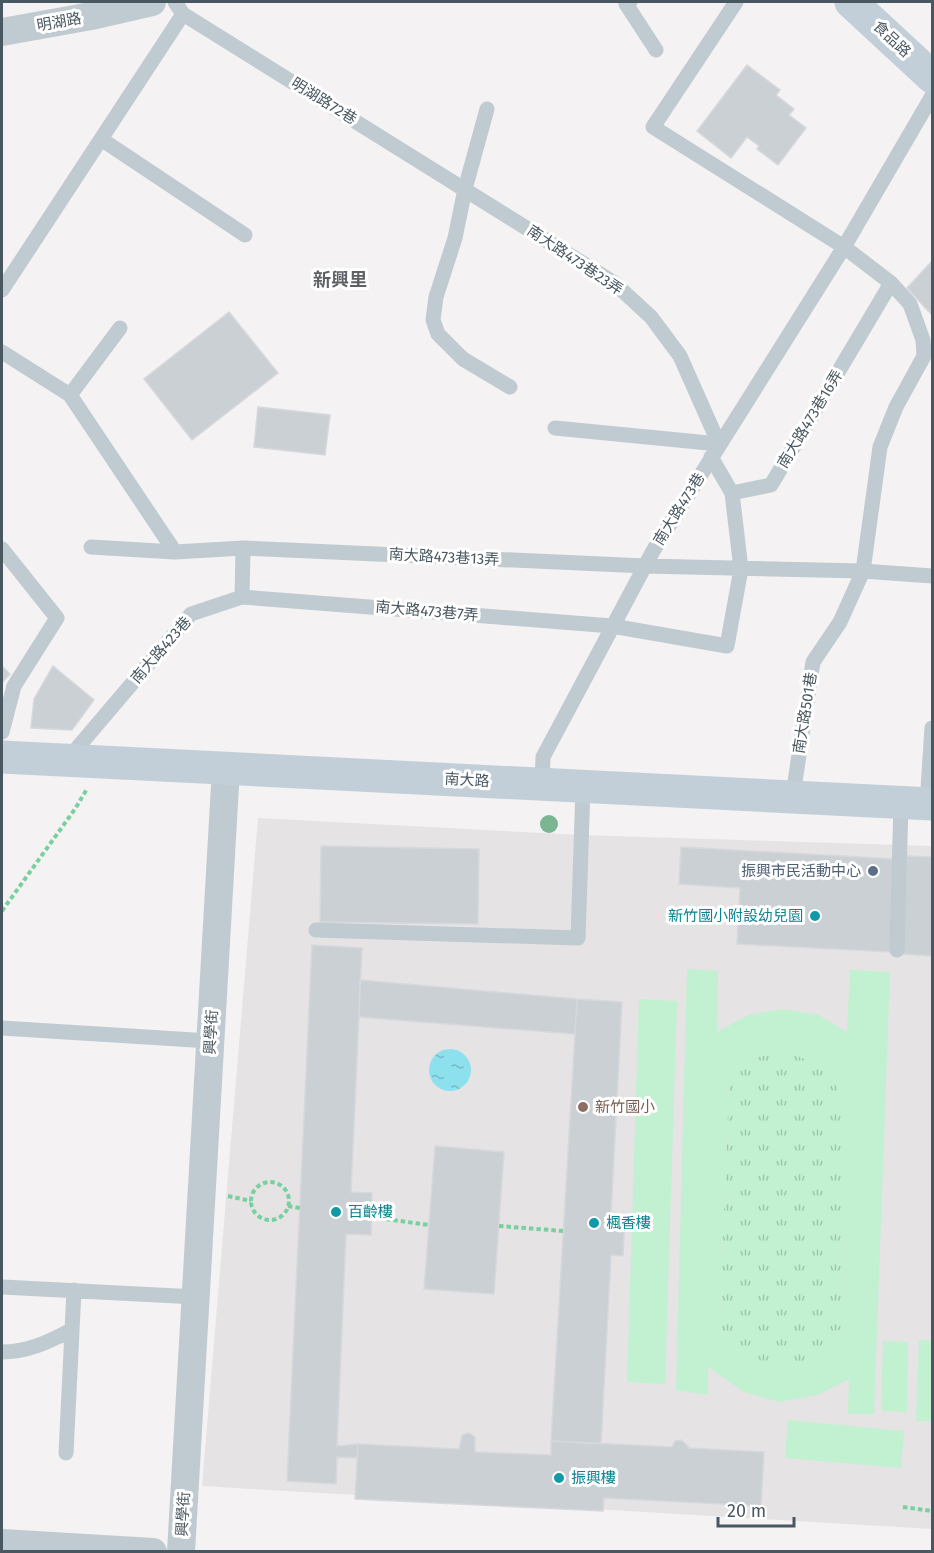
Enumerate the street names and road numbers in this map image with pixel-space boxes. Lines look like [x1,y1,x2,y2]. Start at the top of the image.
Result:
street label: 明湖路 [35,9,83,35]
street label: 食品路 [869,17,915,61]
street label: 明湖路72巷 [288,74,360,128]
street label: 南大路473巷23弄 [524,221,626,299]
street label: 南大路473巷16弄 [774,367,846,471]
street label: 南大路473巷 [650,470,708,548]
street label: 南大路473巷13弄 [388,545,500,569]
street label: 南大路473巷7弄 [375,598,479,624]
street label: 南大路423巷 [127,613,195,687]
street label: 南大路501巷 [790,671,820,755]
street label: 南大路 [444,770,490,790]
street label: 興學街 [201,1009,221,1055]
street label: 興學街 [173,1491,193,1537]

